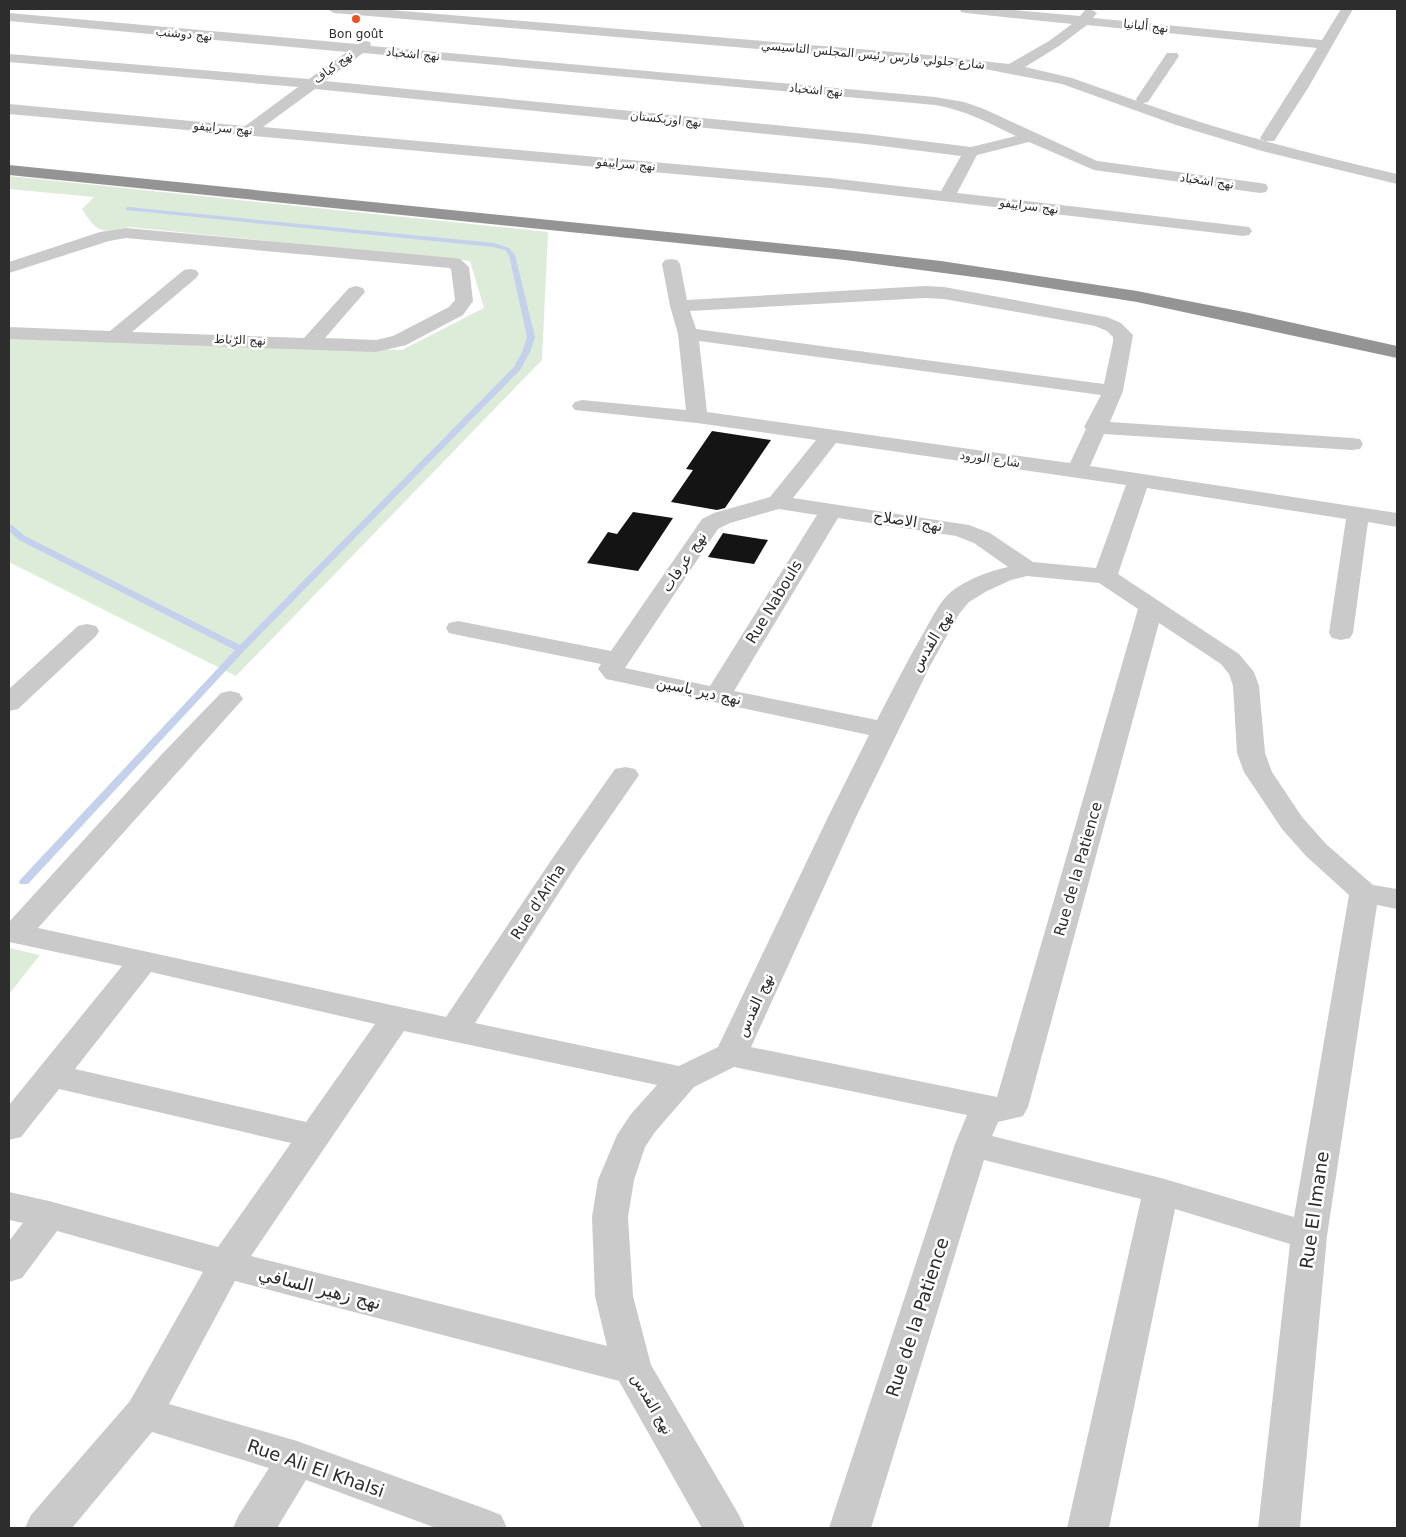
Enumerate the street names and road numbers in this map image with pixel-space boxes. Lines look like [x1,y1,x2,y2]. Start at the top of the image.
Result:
street label: نهج ألبانيا [1123,16,1169,35]
street label: نهج دوشنب [155,25,213,44]
street label: شارع جلولي فارس رئيس المجلس التاسيسي [760,38,985,73]
street label: نهج اشخباد [385,45,441,63]
street label: نهج كياف [310,48,356,86]
street label: نهج اشخباد [788,81,844,99]
street label: نهج اوزبكستان [629,108,703,131]
street label: نهج سراييفو [192,118,253,139]
street label: نهج سراييفو [595,154,656,175]
street label: نهج اشخباد [1179,170,1235,192]
street label: نهج سراييفو [997,195,1059,218]
street label: نهج الرّباط [214,332,266,349]
street label: شارع الورود [959,448,1021,471]
street label: نهج الاصلاح [872,507,944,535]
street label: نهج عرفات [657,529,711,595]
street label: Rue Nabouls [742,557,806,647]
street label: نهج القدس [907,607,957,675]
street label: نهج دير ياسين [655,673,743,709]
street label: Rue de la Patience [1050,800,1106,938]
street label: Rue d'Ariha [507,861,569,943]
street label: نهج القدس [732,970,778,1040]
street label: Rue El Imane [1295,1150,1333,1270]
street label: Rue de la Patience [881,1235,953,1399]
street label: نهج زهير السافي [256,1263,383,1314]
street label: نهج القدس [627,1370,677,1438]
street label: Rue Ali El Khalsi [245,1435,387,1501]

